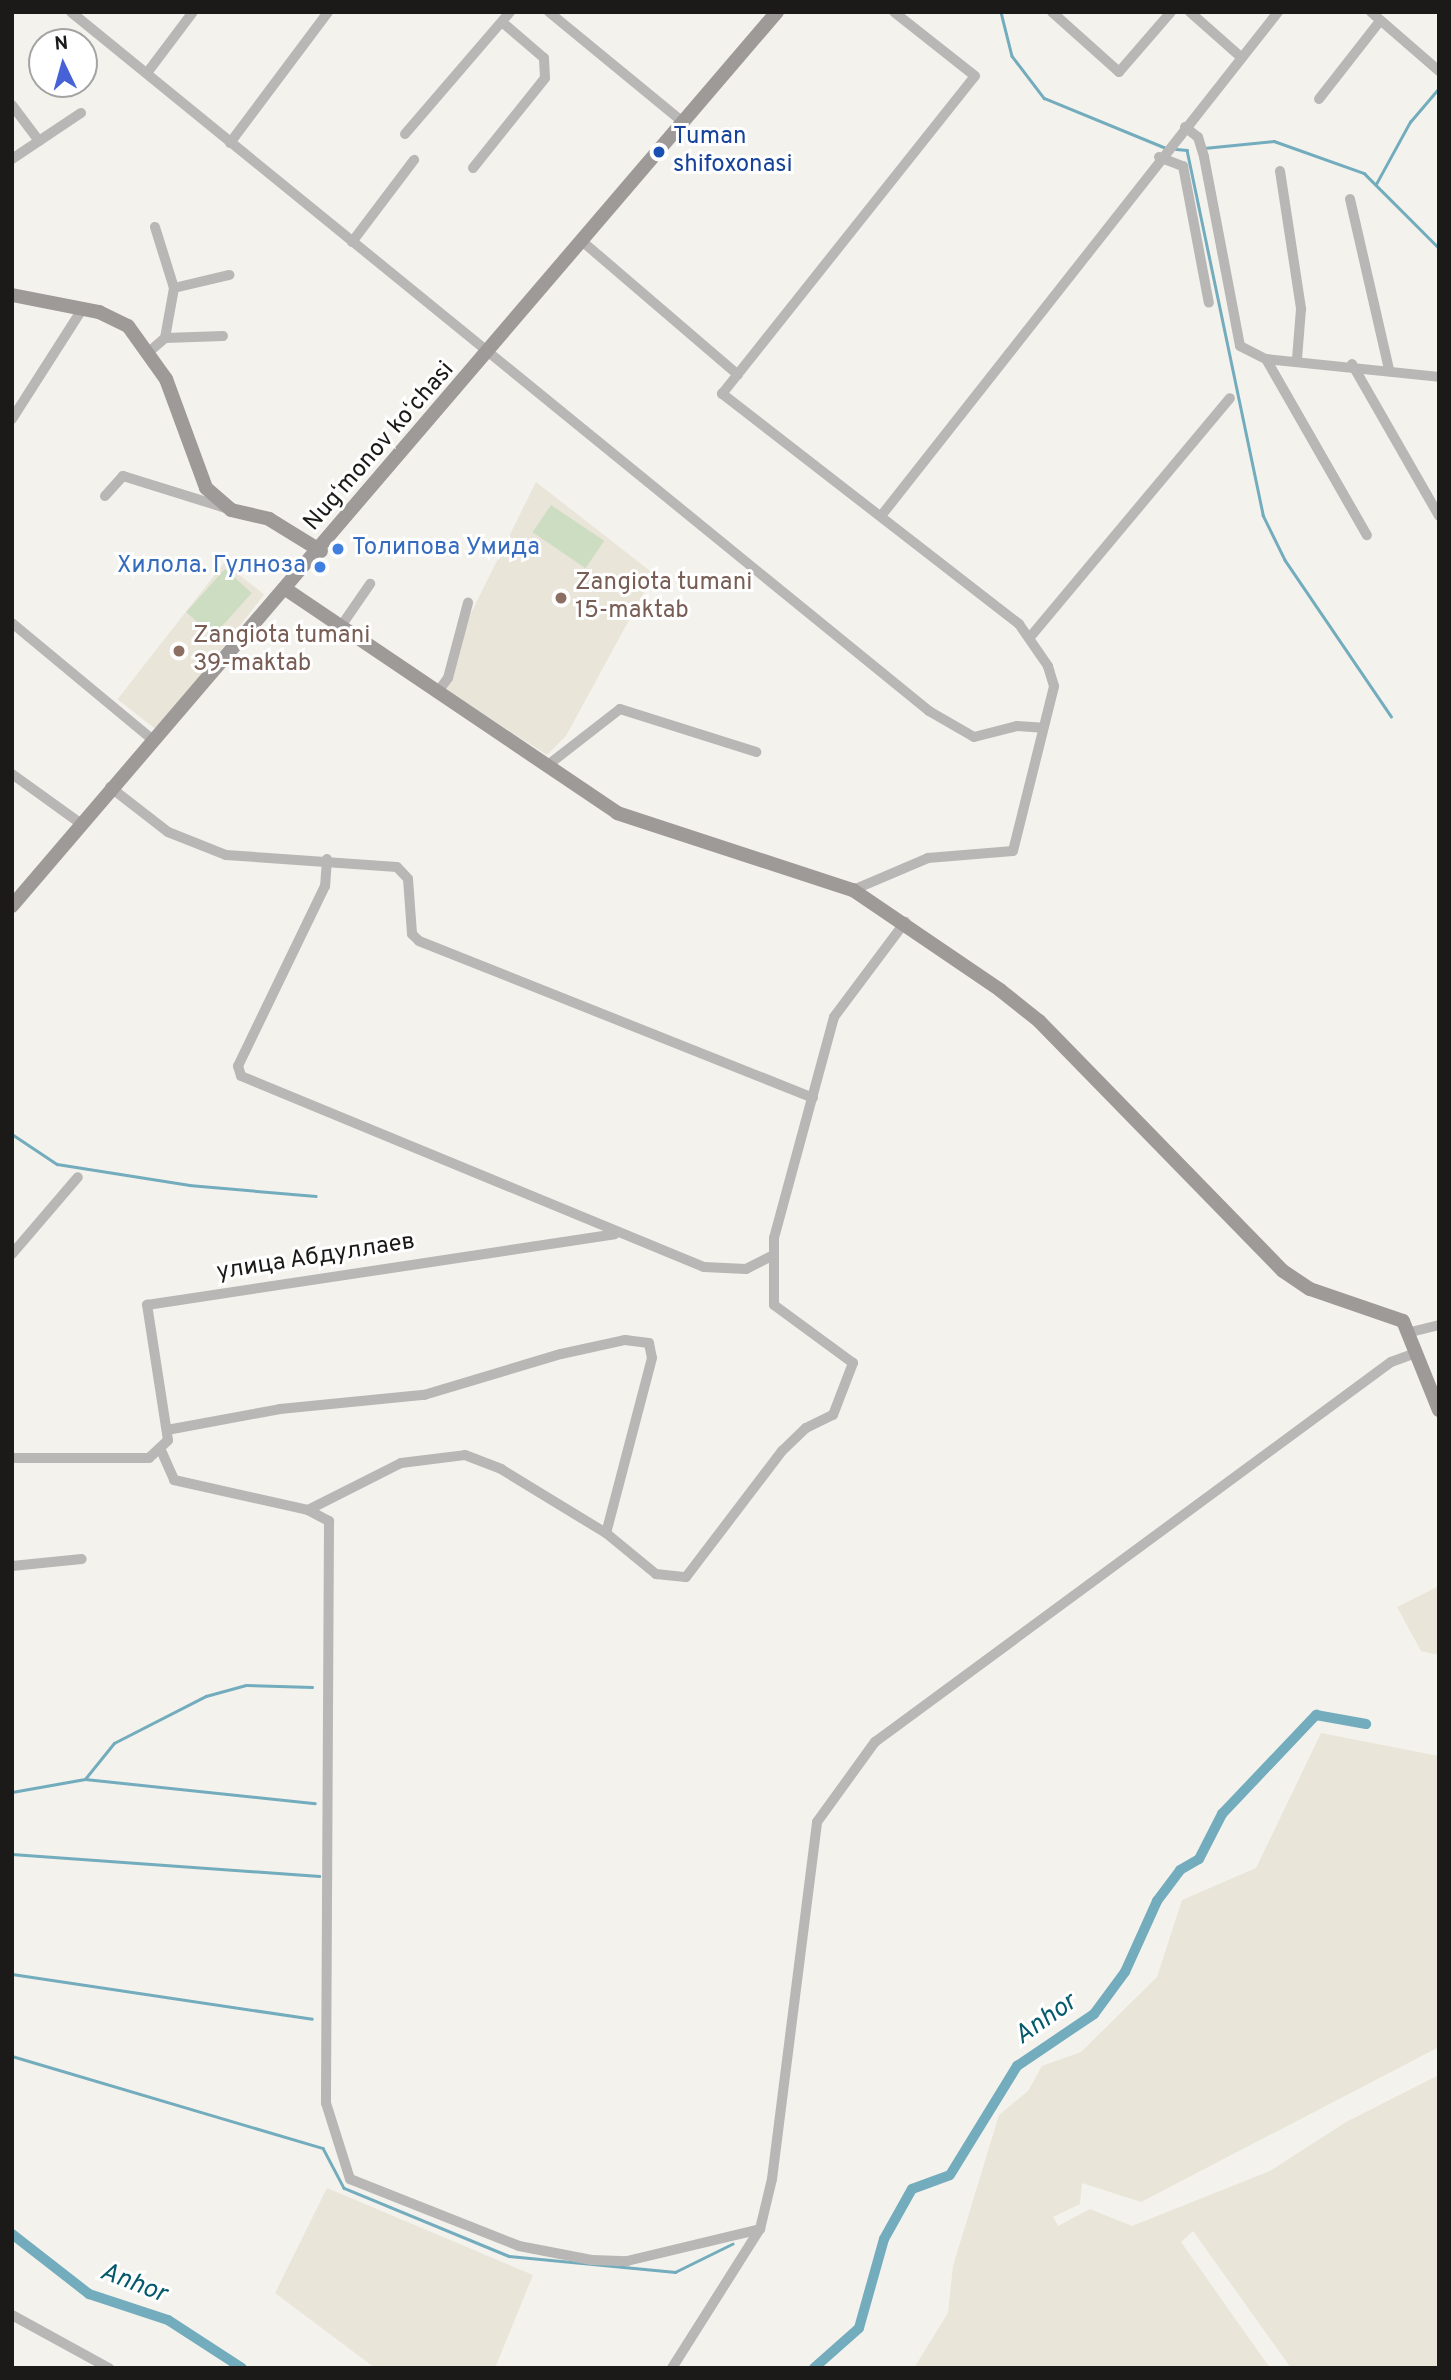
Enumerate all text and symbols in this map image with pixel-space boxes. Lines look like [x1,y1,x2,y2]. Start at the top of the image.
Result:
north arrow [28,28,98,98]
text: N [53,32,69,57]
place label: Tuman shifoxonasi [673,124,793,180]
marker: Tuman shifoxonasi [651,144,667,160]
street label: Nugʻmonov koʻchasi [299,357,461,537]
place label: Толипова Умида [352,535,540,563]
marker: Толипова Умида [330,541,346,557]
place label: Хилола. Гулноза [117,553,306,581]
marker: Хилола. Гулноза [312,559,328,575]
place label: Zangiota tumani 15-maktab [575,570,752,626]
marker: Zangiota tumani 15-maktab [553,590,569,606]
place label: Zangiota tumani 39-maktab [193,623,370,679]
marker: Zangiota tumani 39-maktab [171,643,187,659]
street label: улица Абдуллаев [214,1228,418,1288]
water label: Anhor [1009,1988,1083,2052]
water label: Anhor [95,2257,171,2311]

